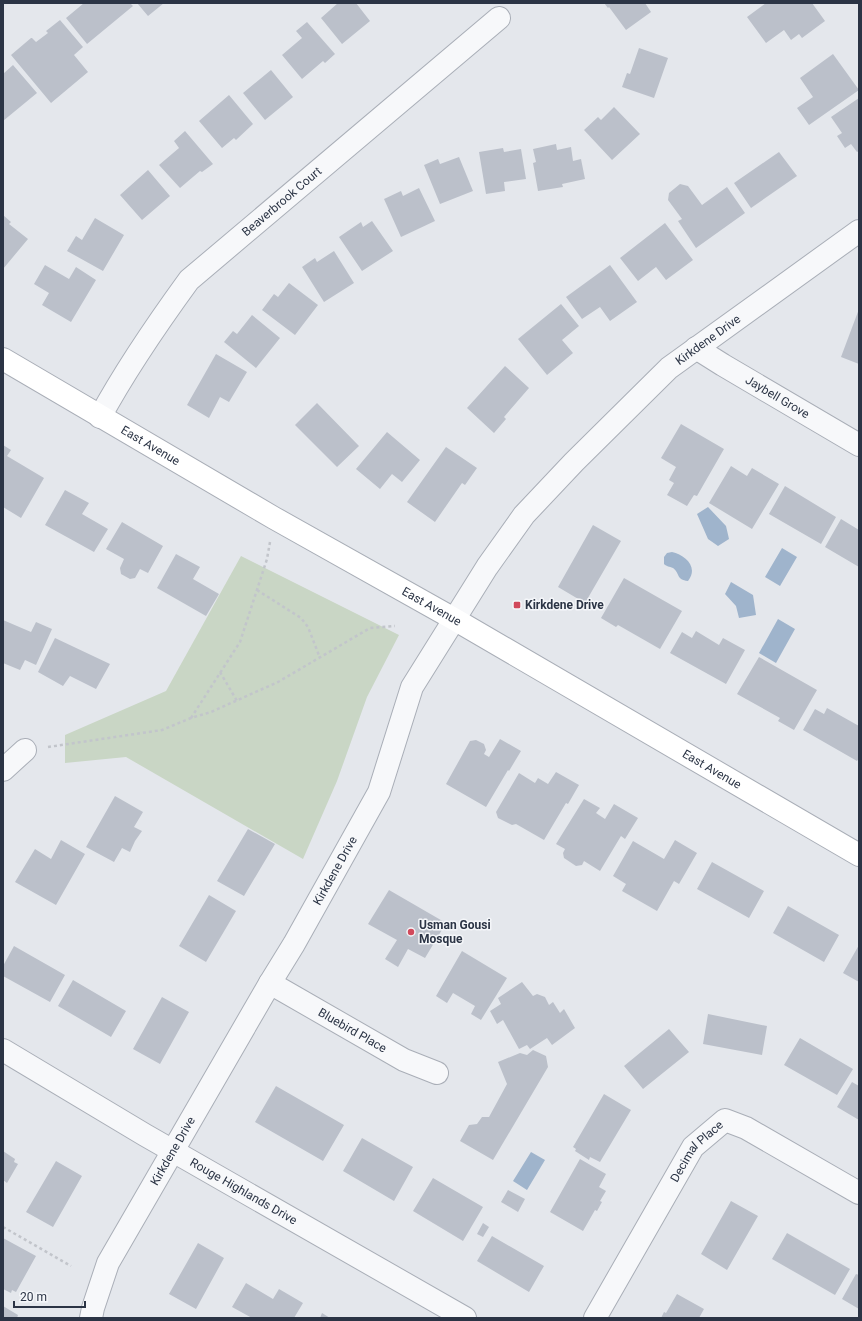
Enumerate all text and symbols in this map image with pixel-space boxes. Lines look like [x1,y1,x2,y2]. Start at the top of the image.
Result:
street label: Beaverbrook Court [239,164,324,239]
street label: Kirkdene Drive [673,312,743,368]
street label: Jaybell Grove [743,373,812,421]
street label: East Avenue [119,423,182,468]
street label: East Avenue [400,584,464,629]
place label: Kirkdene Drive [525,598,604,612]
marker: Kirkdene Drive [512,600,522,610]
street label: East Avenue [680,747,744,792]
street label: Kirkdene Drive [310,834,360,907]
place label: Usman Gousi Mosque [419,918,491,946]
marker: Usman Gousi Mosque [406,927,416,937]
street label: Bluebird Place [316,1005,389,1055]
street label: Kirkdene Drive [148,1114,198,1188]
street label: Decimal Place [667,1118,726,1184]
street label: Rouge Highlands Drive [188,1155,299,1227]
scale bar [14,1283,85,1309]
text: 20 m [20,1290,47,1304]

